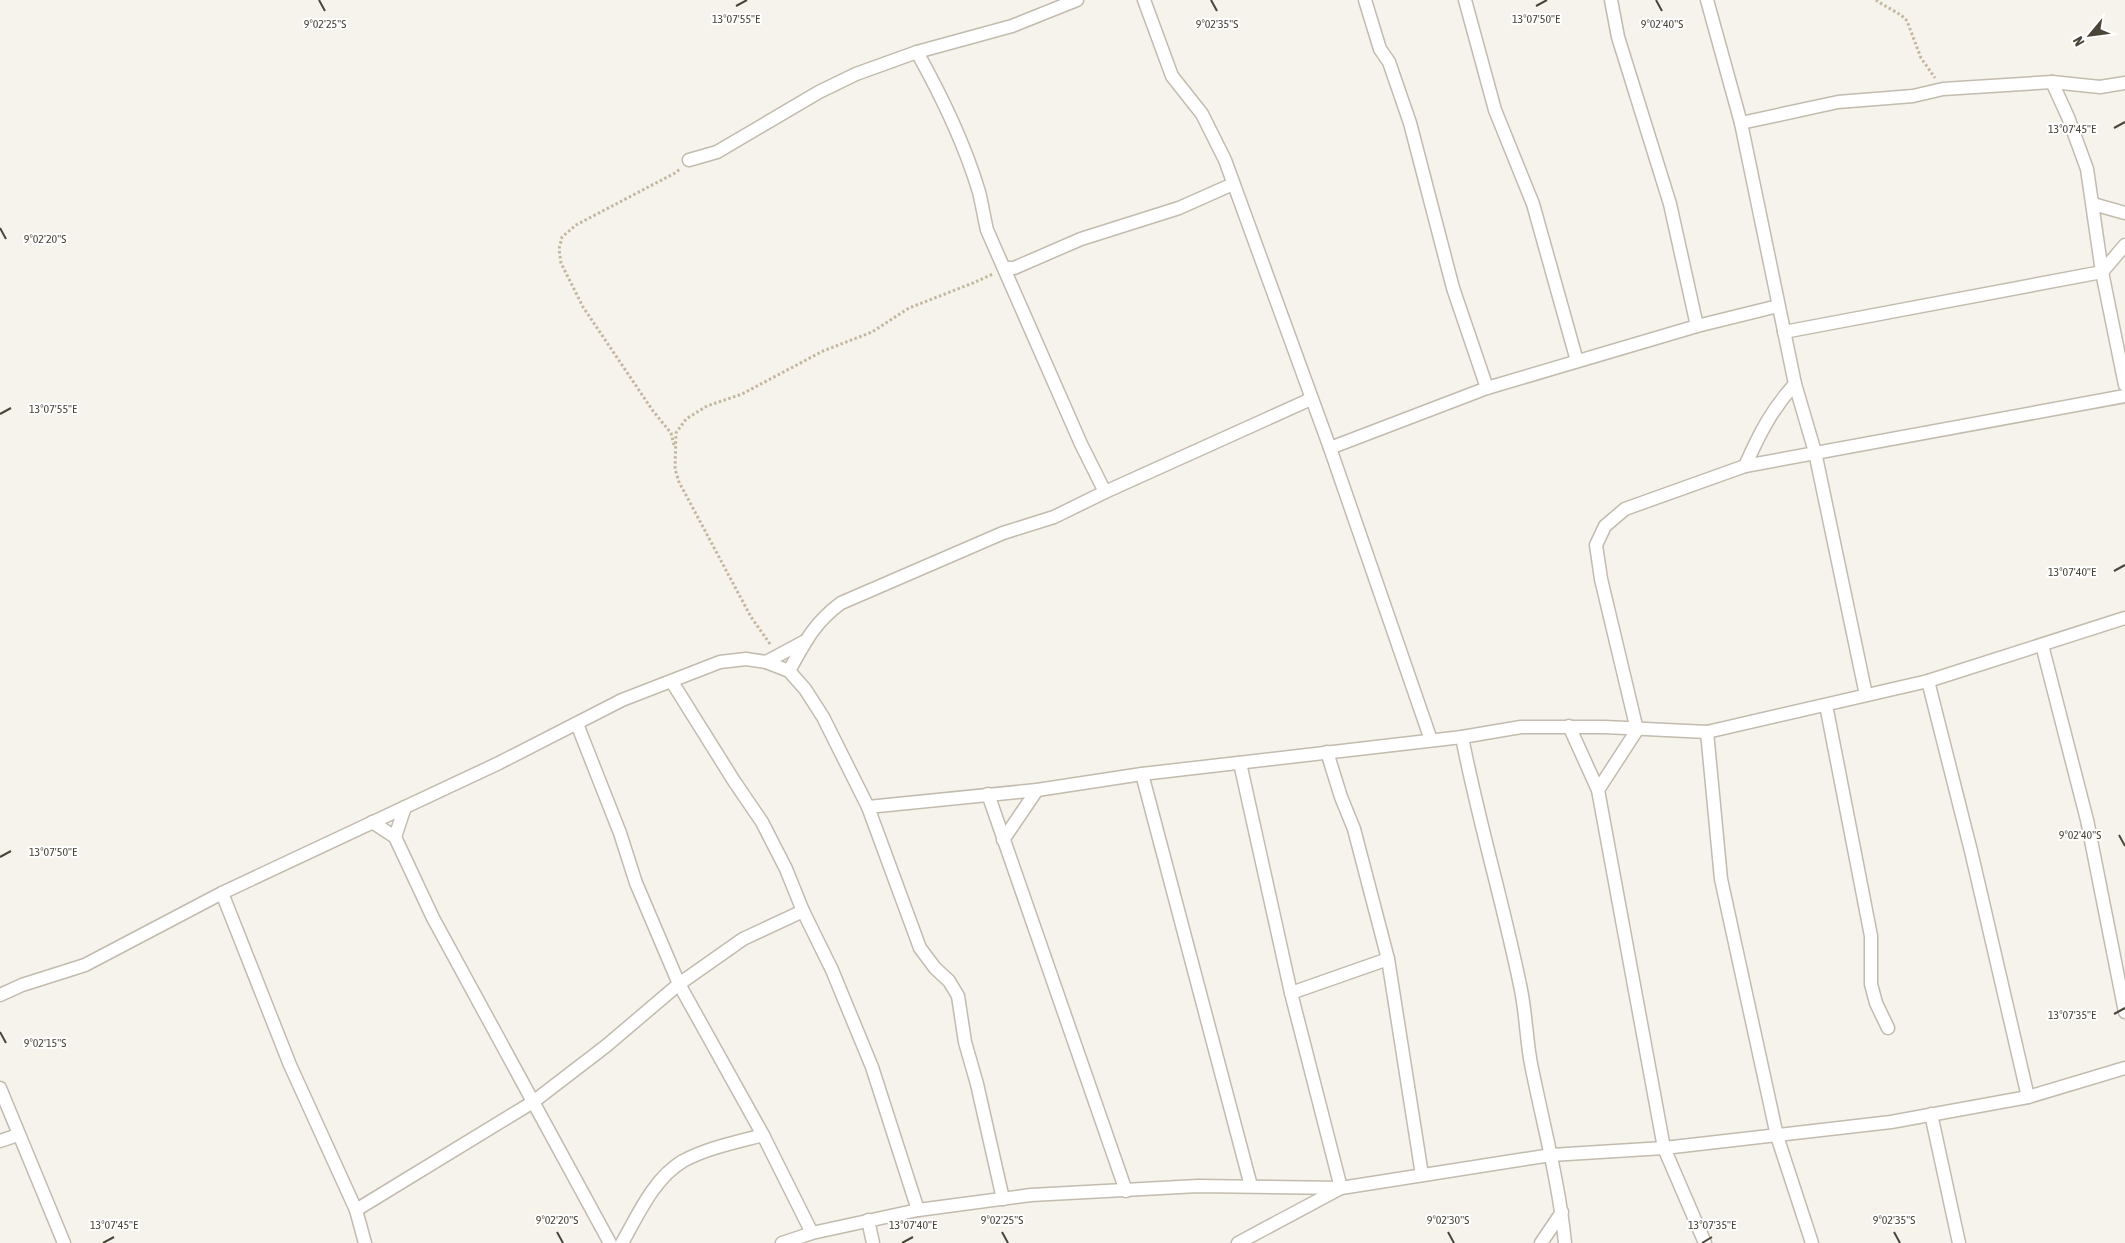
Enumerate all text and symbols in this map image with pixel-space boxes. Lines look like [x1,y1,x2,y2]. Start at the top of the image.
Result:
north arrow [2065,10,2115,60]
text: 13°07'55"E [712,12,760,26]
text: 13°07'50"E [1512,12,1560,26]
text: 9°02'25"S [304,17,346,31]
text: 9°02'35"S [1196,17,1238,31]
text: 9°02'40"S [1641,17,1683,31]
text: N [2070,34,2088,49]
text: 13°07'45"E [2048,122,2096,136]
text: 9°02'20"S [24,232,66,246]
text: 13°07'55"E [29,402,77,416]
text: 13°07'40"E [2048,565,2096,579]
text: 9°02'40"S [2059,828,2101,842]
text: 13°07'50"E [29,845,77,859]
text: 13°07'35"E [2048,1008,2096,1022]
text: 9°02'15"S [24,1036,66,1050]
text: 9°02'20"S [536,1213,578,1227]
text: 9°02'25"S [981,1213,1023,1227]
text: 9°02'30"S [1427,1213,1469,1227]
text: 9°02'35"S [1873,1213,1915,1227]
text: 13°07'45"E [90,1218,138,1232]
text: 13°07'40"E [889,1218,937,1232]
text: 13°07'35"E [1688,1218,1736,1232]

